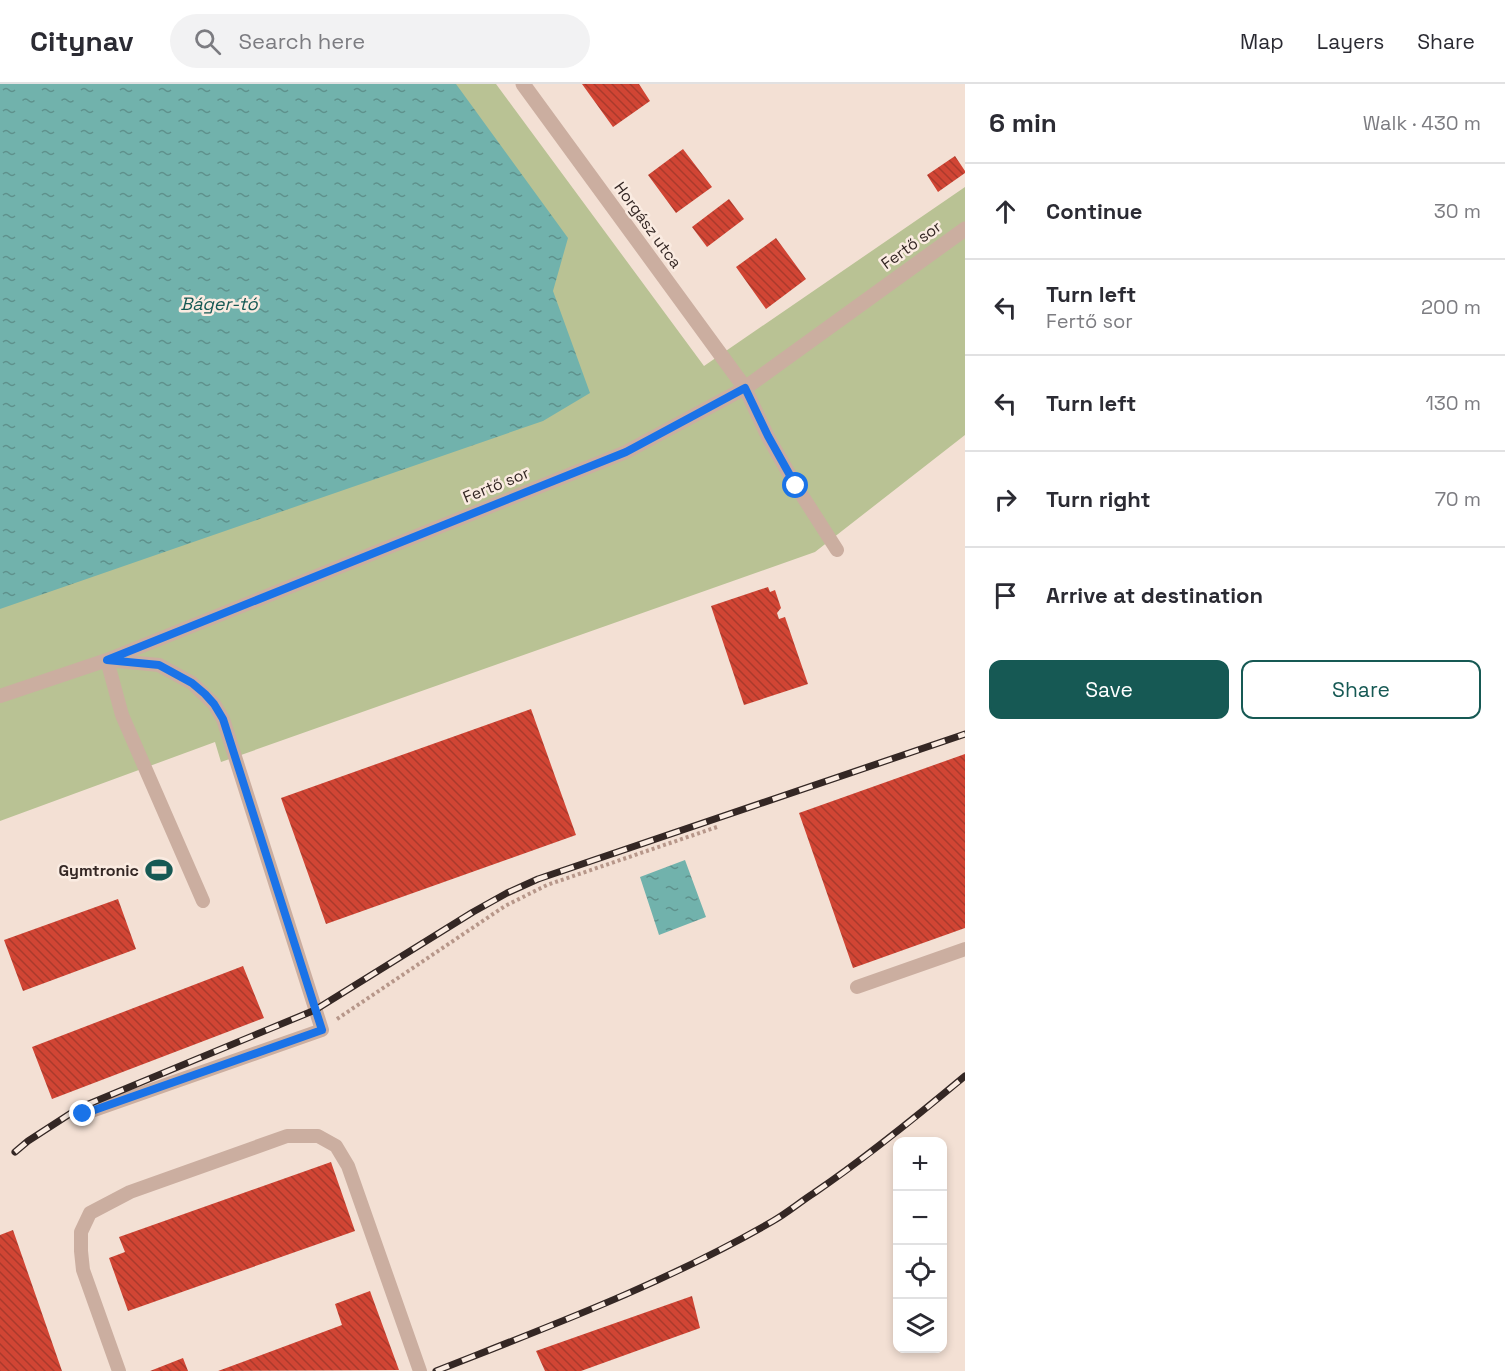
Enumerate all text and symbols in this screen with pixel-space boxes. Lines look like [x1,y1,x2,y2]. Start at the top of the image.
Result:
search box [170,14,590,68]
text: Citynav [30,23,134,59]
icon: search [191,25,224,58]
text: Search here [239,27,365,55]
text: Map [1240,28,1284,55]
text: Layers [1317,28,1384,55]
text: Share [1417,28,1475,55]
text: 6 min [989,106,1057,140]
text: Walk · 430 m [1363,110,1481,136]
street label: Horgász utca [610,178,686,272]
icon: ahead [989,195,1022,228]
text: Continue [1046,197,1142,225]
text: 30 m [1434,198,1481,224]
street label: Fertő sor [877,216,945,274]
text: Turn left [1046,280,1136,308]
icon: left [989,291,1022,324]
water label: Báger-tó [180,292,259,315]
text: 200 m [1421,294,1481,320]
text: Fertő sor [1046,308,1133,334]
icon: left [989,387,1022,420]
text: Turn left [1046,389,1136,417]
text: 130 m [1425,390,1481,416]
street label: Fertő sor [460,462,532,508]
route start [782,472,808,498]
icon: right [989,483,1022,516]
text: Turn right [1046,485,1151,513]
text: 70 m [1435,486,1481,512]
icon: arrive [989,579,1022,612]
text: Arrive at destination [1046,581,1263,609]
button: Save [989,660,1229,719]
button: Share [1241,660,1481,719]
sports icon: Gymtronic [144,855,174,885]
place label: Gymtronic [58,860,139,881]
route end [69,1100,95,1126]
map controls [893,1137,947,1353]
button: + [893,1137,947,1191]
button: − [893,1191,947,1245]
button: locate [893,1245,947,1299]
button: layers [893,1299,947,1353]

